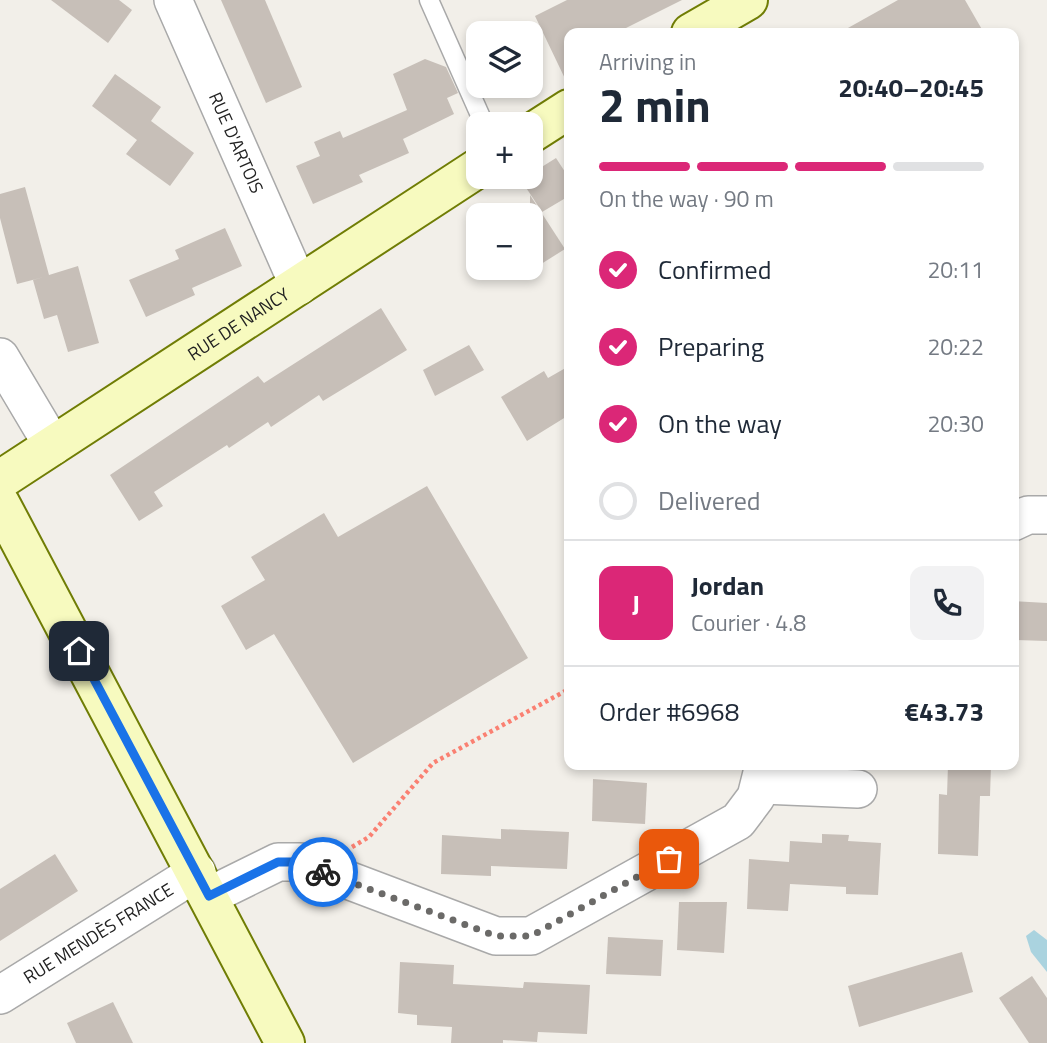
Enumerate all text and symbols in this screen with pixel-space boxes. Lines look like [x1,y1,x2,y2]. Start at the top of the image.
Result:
map controls [466,21,543,280]
button: layers [466,21,543,98]
text: Arriving in [599,44,696,79]
text: 20:40–20:45 [838,68,984,107]
text: 2 min [599,70,711,140]
street label: RUE D'ARTOIS [202,88,270,197]
button: + [466,112,543,189]
text: On the way · 90 m [599,181,774,216]
button: − [466,203,543,280]
text: Confirmed [658,250,772,289]
icon: check [599,251,637,289]
text: 20:11 [927,252,984,287]
street label: RUE DE NANCY [182,280,295,367]
text: Preparing [658,327,764,366]
icon: check [599,328,637,366]
text: 20:22 [927,329,984,364]
text: On the way [658,404,782,443]
icon: check [599,405,637,443]
text: 20:30 [927,406,984,441]
text: Delivered [658,481,761,520]
text: Jordan [691,566,764,605]
button: phone [910,566,984,640]
text: J [632,584,640,623]
text: Courier · 4.8 [691,605,806,640]
pin [49,621,109,681]
icon: home [60,632,98,670]
text: Order #6968 [599,692,739,731]
text: €43.73 [905,692,984,731]
pin [639,829,699,889]
courier [288,837,358,907]
icon: bag [650,840,688,878]
icon: bike [304,853,342,891]
street label: RUE MENDÈS FRANCE [18,876,178,990]

